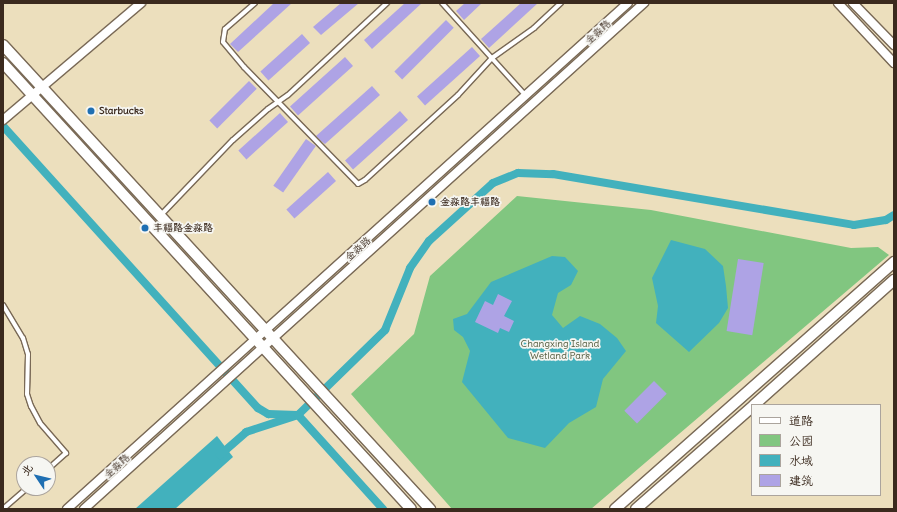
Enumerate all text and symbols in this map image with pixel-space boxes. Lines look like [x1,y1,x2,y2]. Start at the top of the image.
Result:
street label: 金淼路 [583,18,613,46]
place label: Starbucks [99,105,144,117]
marker: Starbucks [86,106,96,116]
place label: 金淼路丰福路 [440,196,500,208]
marker: 金淼路丰福路 [427,197,437,207]
place label: 丰福路金淼路 [153,222,213,234]
marker: 丰福路金淼路 [140,223,150,233]
street label: 金淼路 [343,235,373,263]
park label: Changxing Island Wetland Park [521,337,599,360]
legend [751,404,881,496]
text: 道路 [789,413,813,428]
text: 公园 [789,433,813,448]
street label: 金淼路 [102,452,132,480]
text: 水域 [789,453,813,468]
north arrow [16,456,56,496]
text: 北 [18,461,36,478]
text: 建筑 [789,473,813,488]

